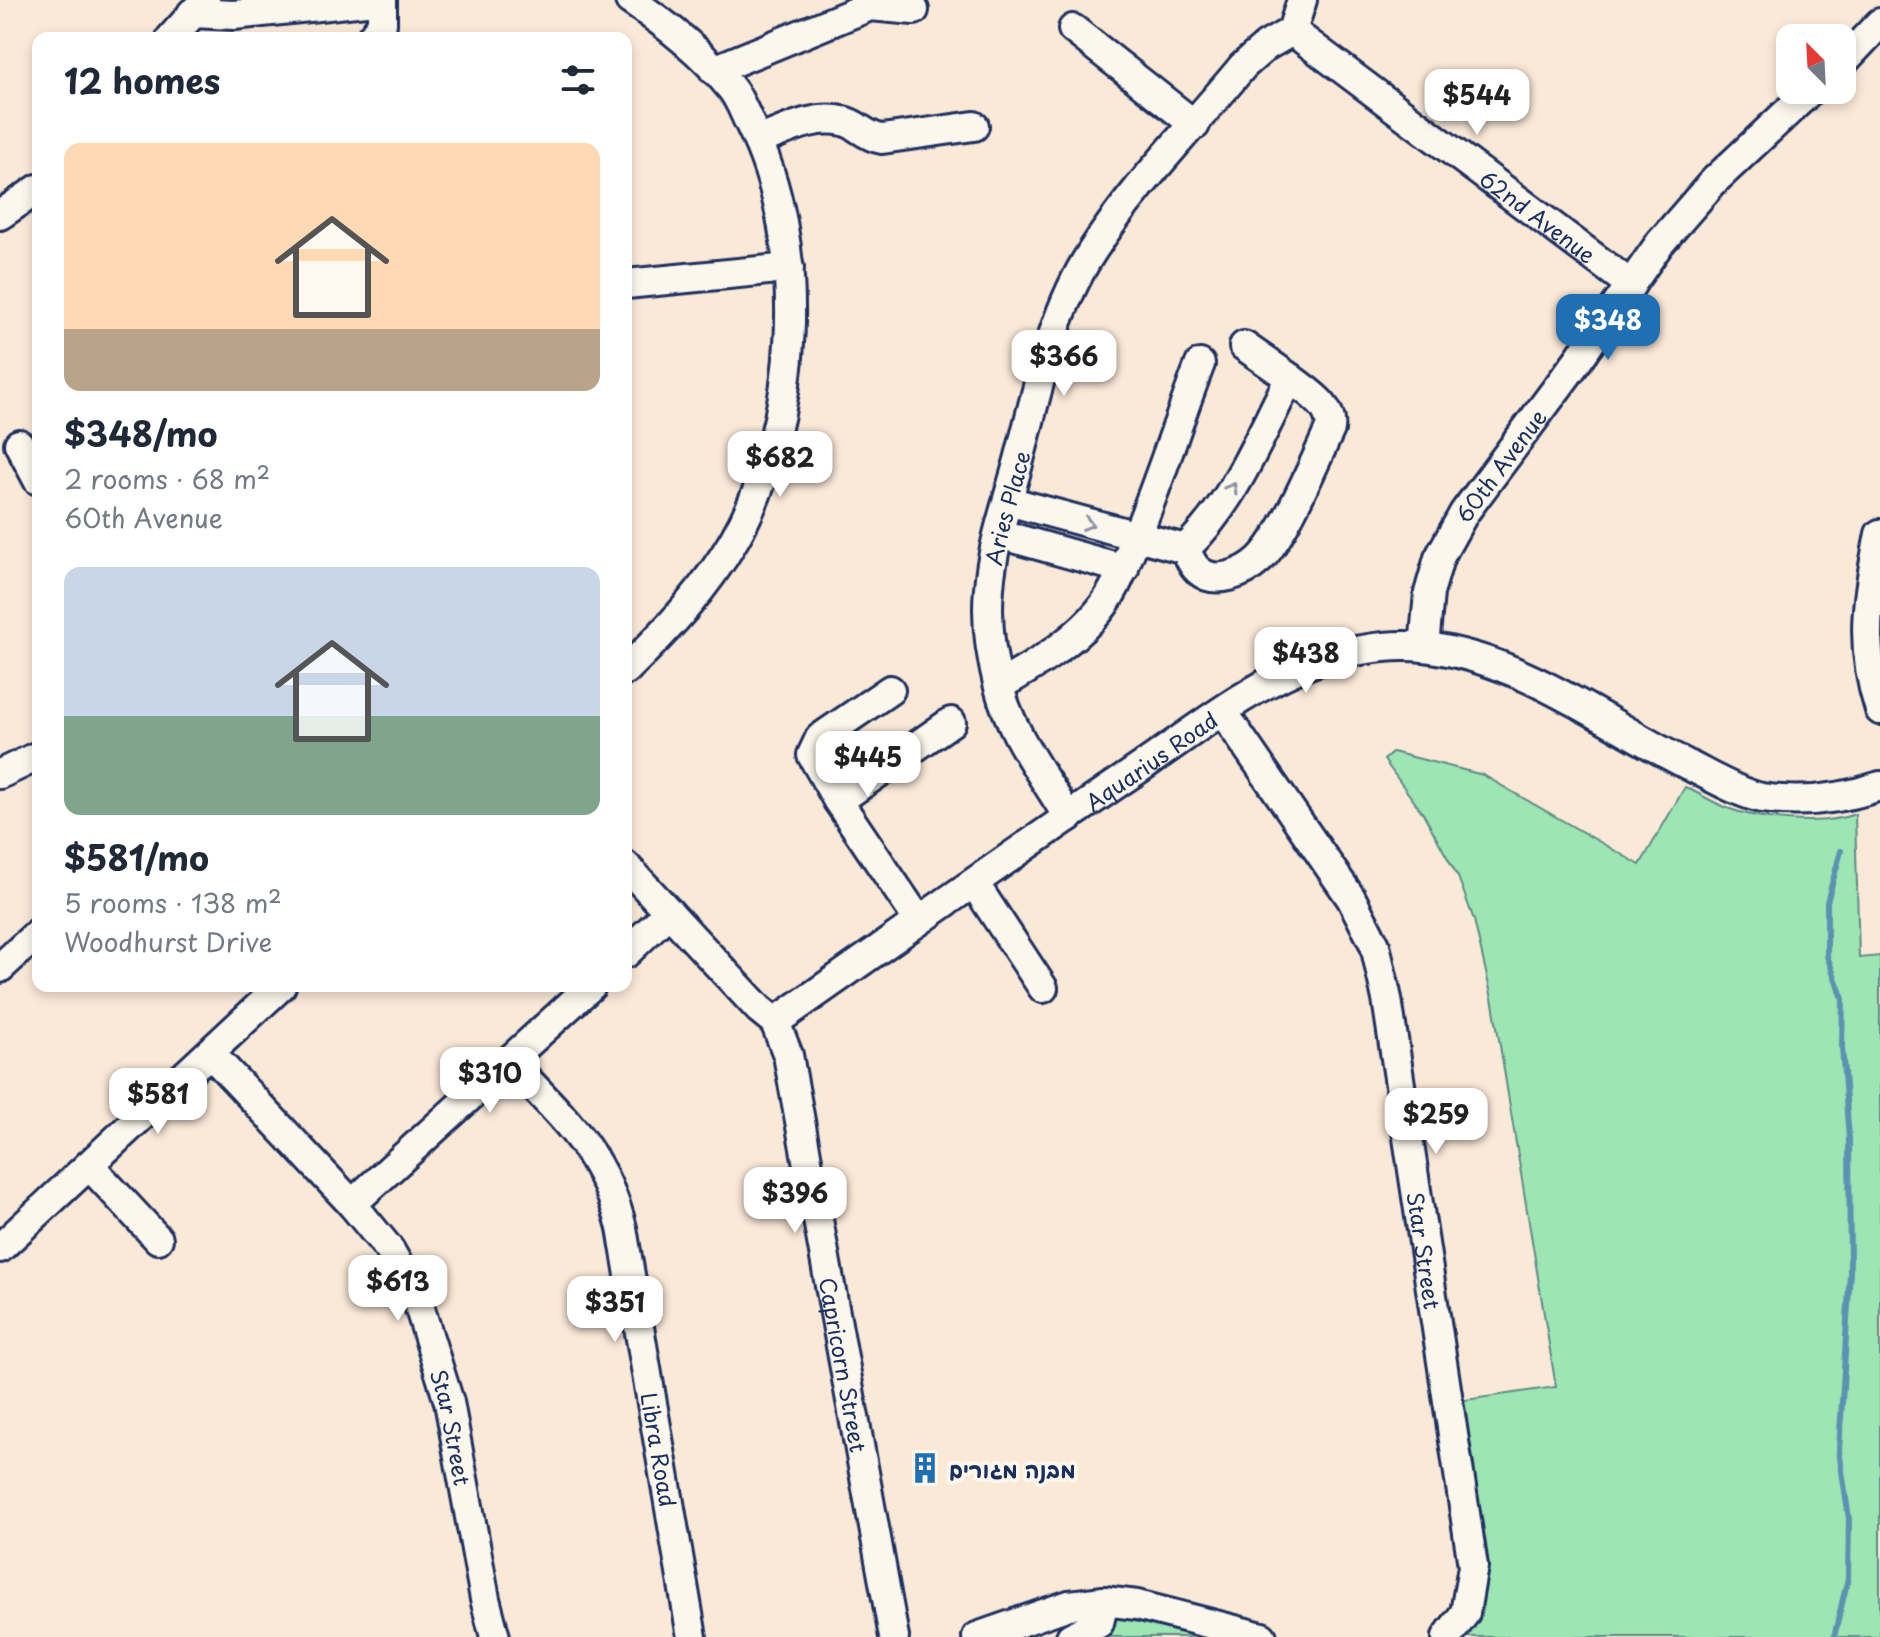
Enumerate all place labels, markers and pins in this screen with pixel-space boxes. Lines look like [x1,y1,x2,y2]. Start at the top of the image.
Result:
pin: $544 [1430,69,1524,137]
pin: $348 [1561,294,1655,362]
pin: $366 [1017,330,1111,398]
pin: $682 [733,431,827,499]
pin: $438 [1259,627,1353,695]
pin: $445 [821,731,915,799]
pin: $310 [443,1047,537,1115]
pin: $581 [111,1068,205,1136]
pin: $259 [1389,1088,1483,1156]
pin: $396 [748,1167,842,1235]
pin: $613 [351,1255,445,1323]
pin: $351 [568,1276,662,1344]
building icon: מבנה מגורים [908,1451,942,1485]
place label: מבנה מגורים [949,1452,1076,1485]

